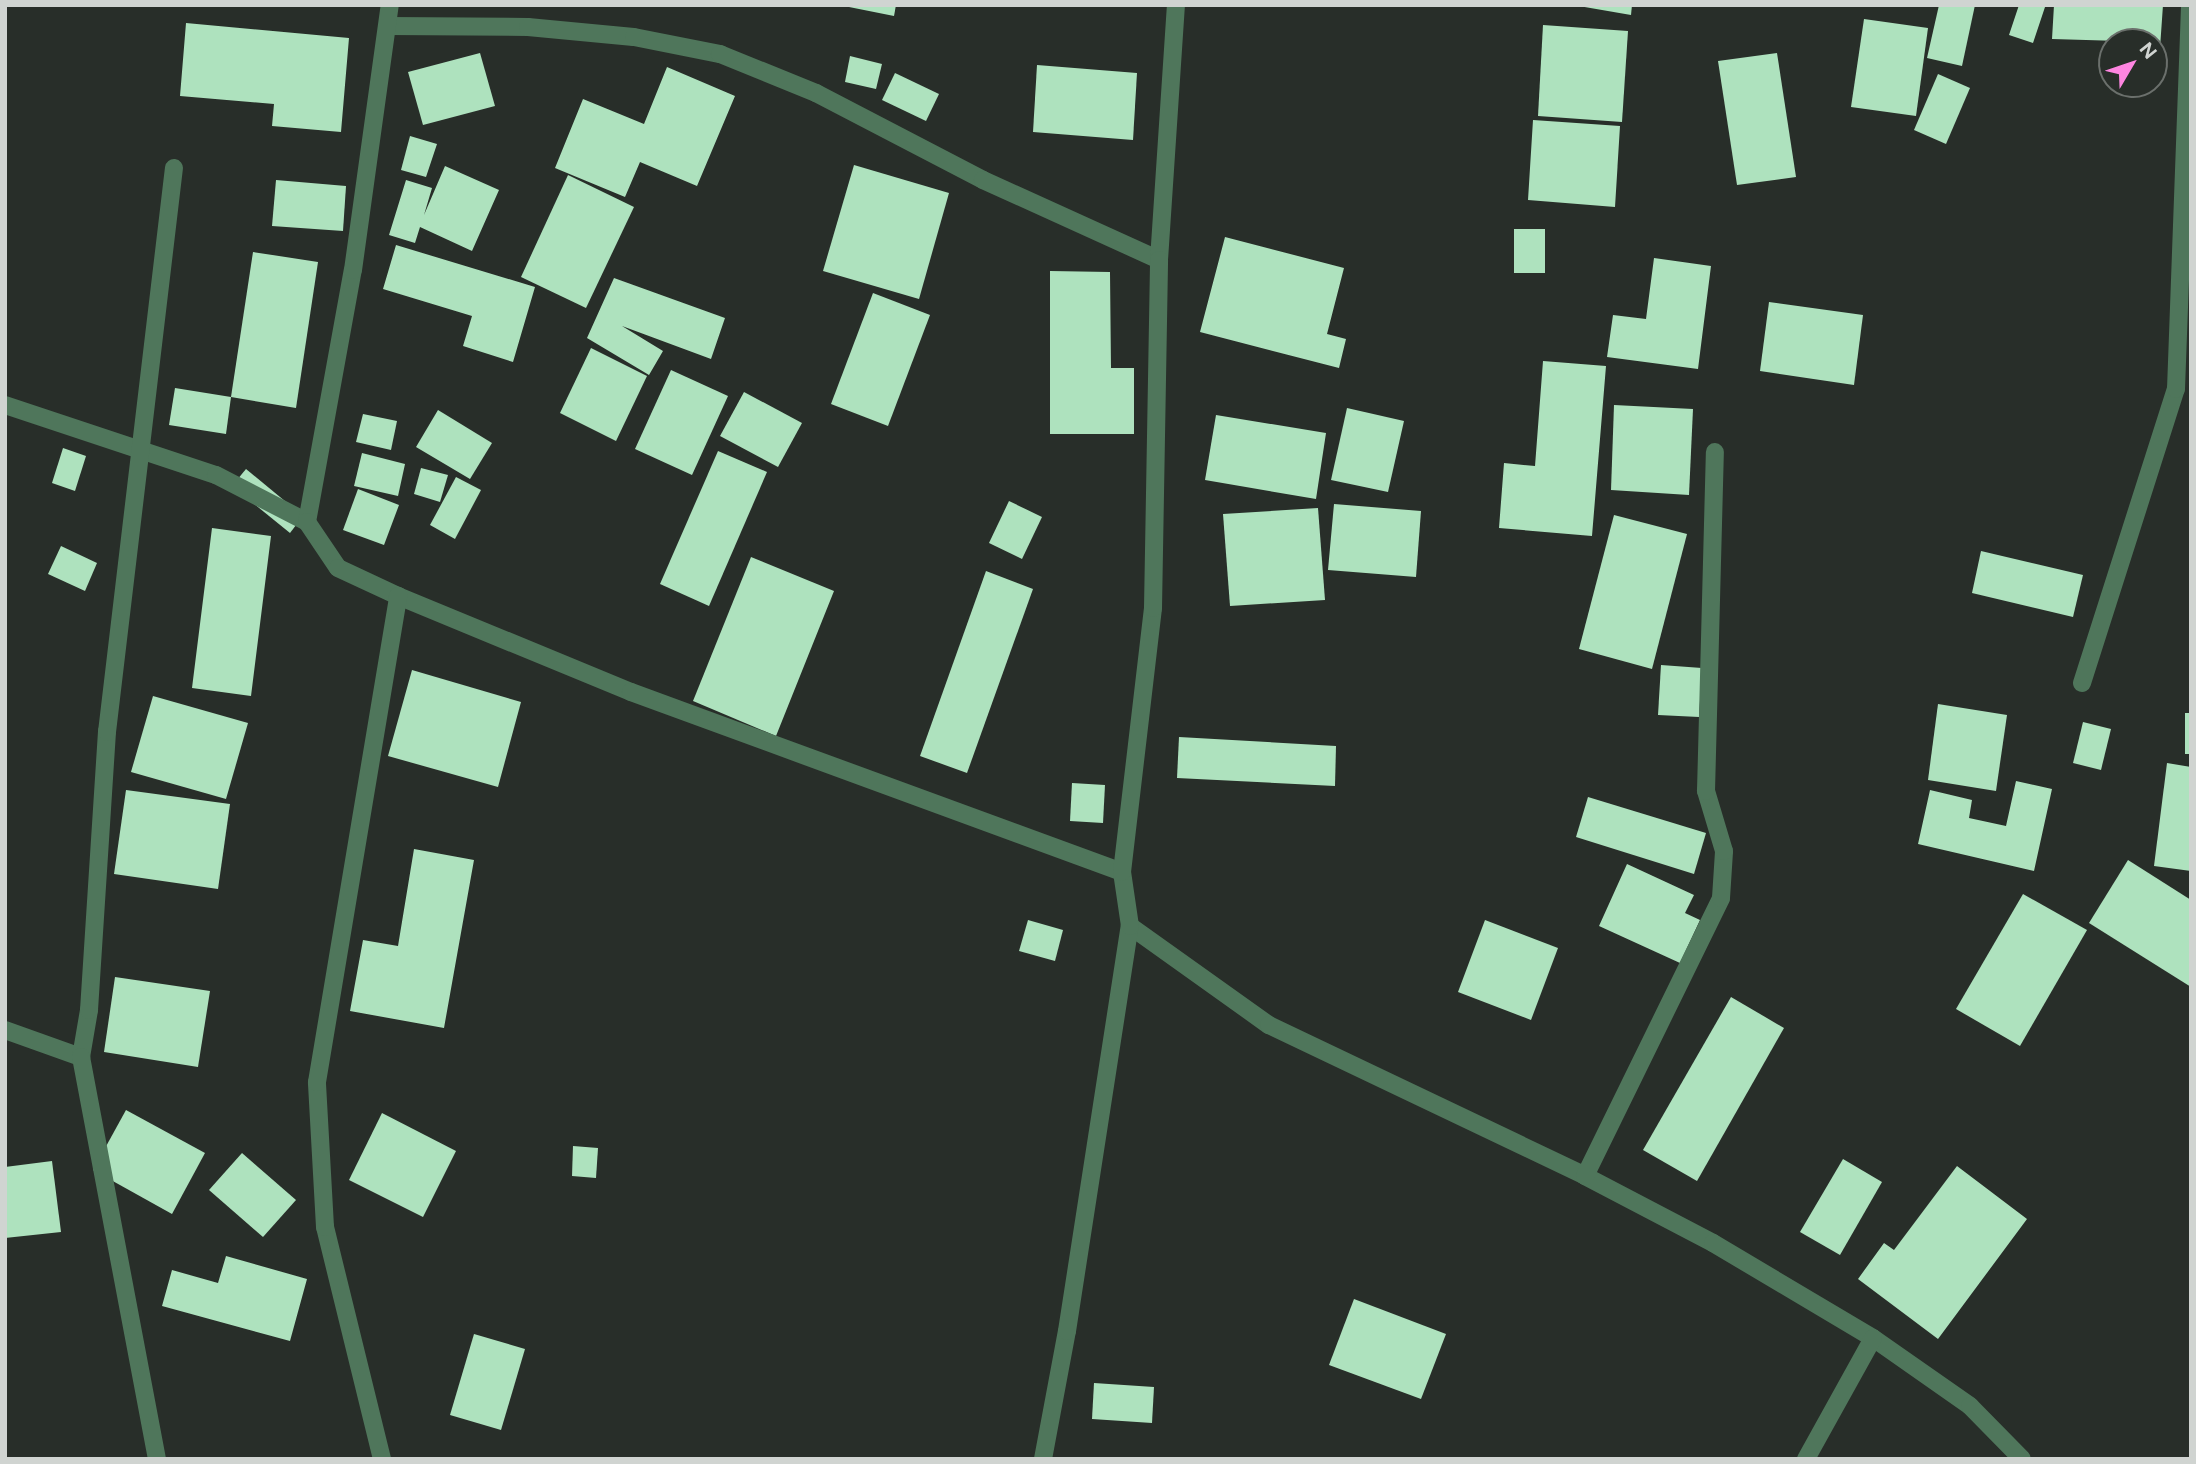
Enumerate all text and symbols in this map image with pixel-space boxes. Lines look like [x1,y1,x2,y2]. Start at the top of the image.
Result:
north arrow [2098,28,2168,98]
text: N [2135,38,2162,64]

